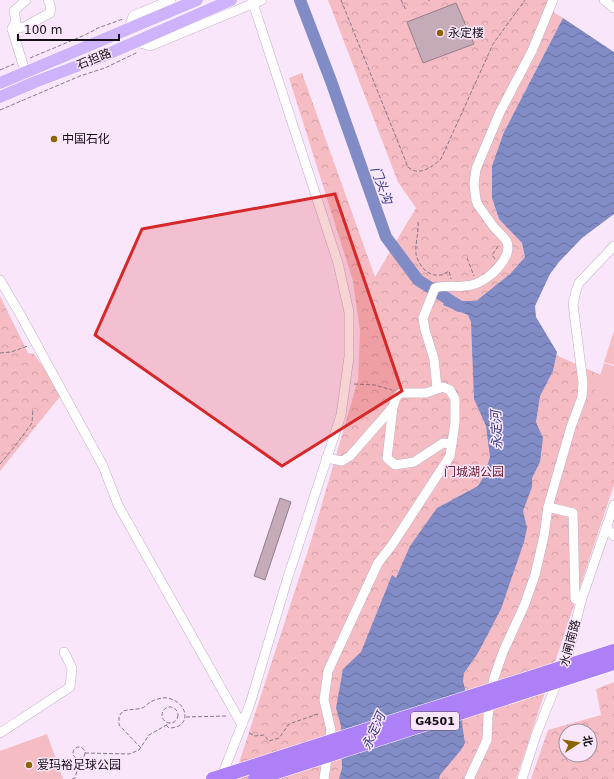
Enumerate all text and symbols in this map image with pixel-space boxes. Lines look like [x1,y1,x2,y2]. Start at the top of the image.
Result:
scale bar [18,16,119,42]
text: 100 m [24,23,62,37]
place label: 永定楼 [448,26,484,40]
marker: 永定楼 [435,28,445,38]
street label: 石担路 [75,46,113,72]
place label: 中国石化 [62,132,110,146]
marker: 中国石化 [49,134,59,144]
water label: 门头沟 [368,164,396,208]
water label: 永定河 [488,407,505,450]
park label: 门城湖公园 [444,465,504,479]
street label: 水闸南路 [557,618,583,668]
water label: 永定河 [359,708,389,752]
road number: G4501 [411,712,459,730]
north arrow [558,723,598,763]
text: 北 [580,734,595,748]
place label: 爱玛裕足球公园 [37,758,121,772]
marker: 爱玛裕足球公园 [24,760,34,770]

